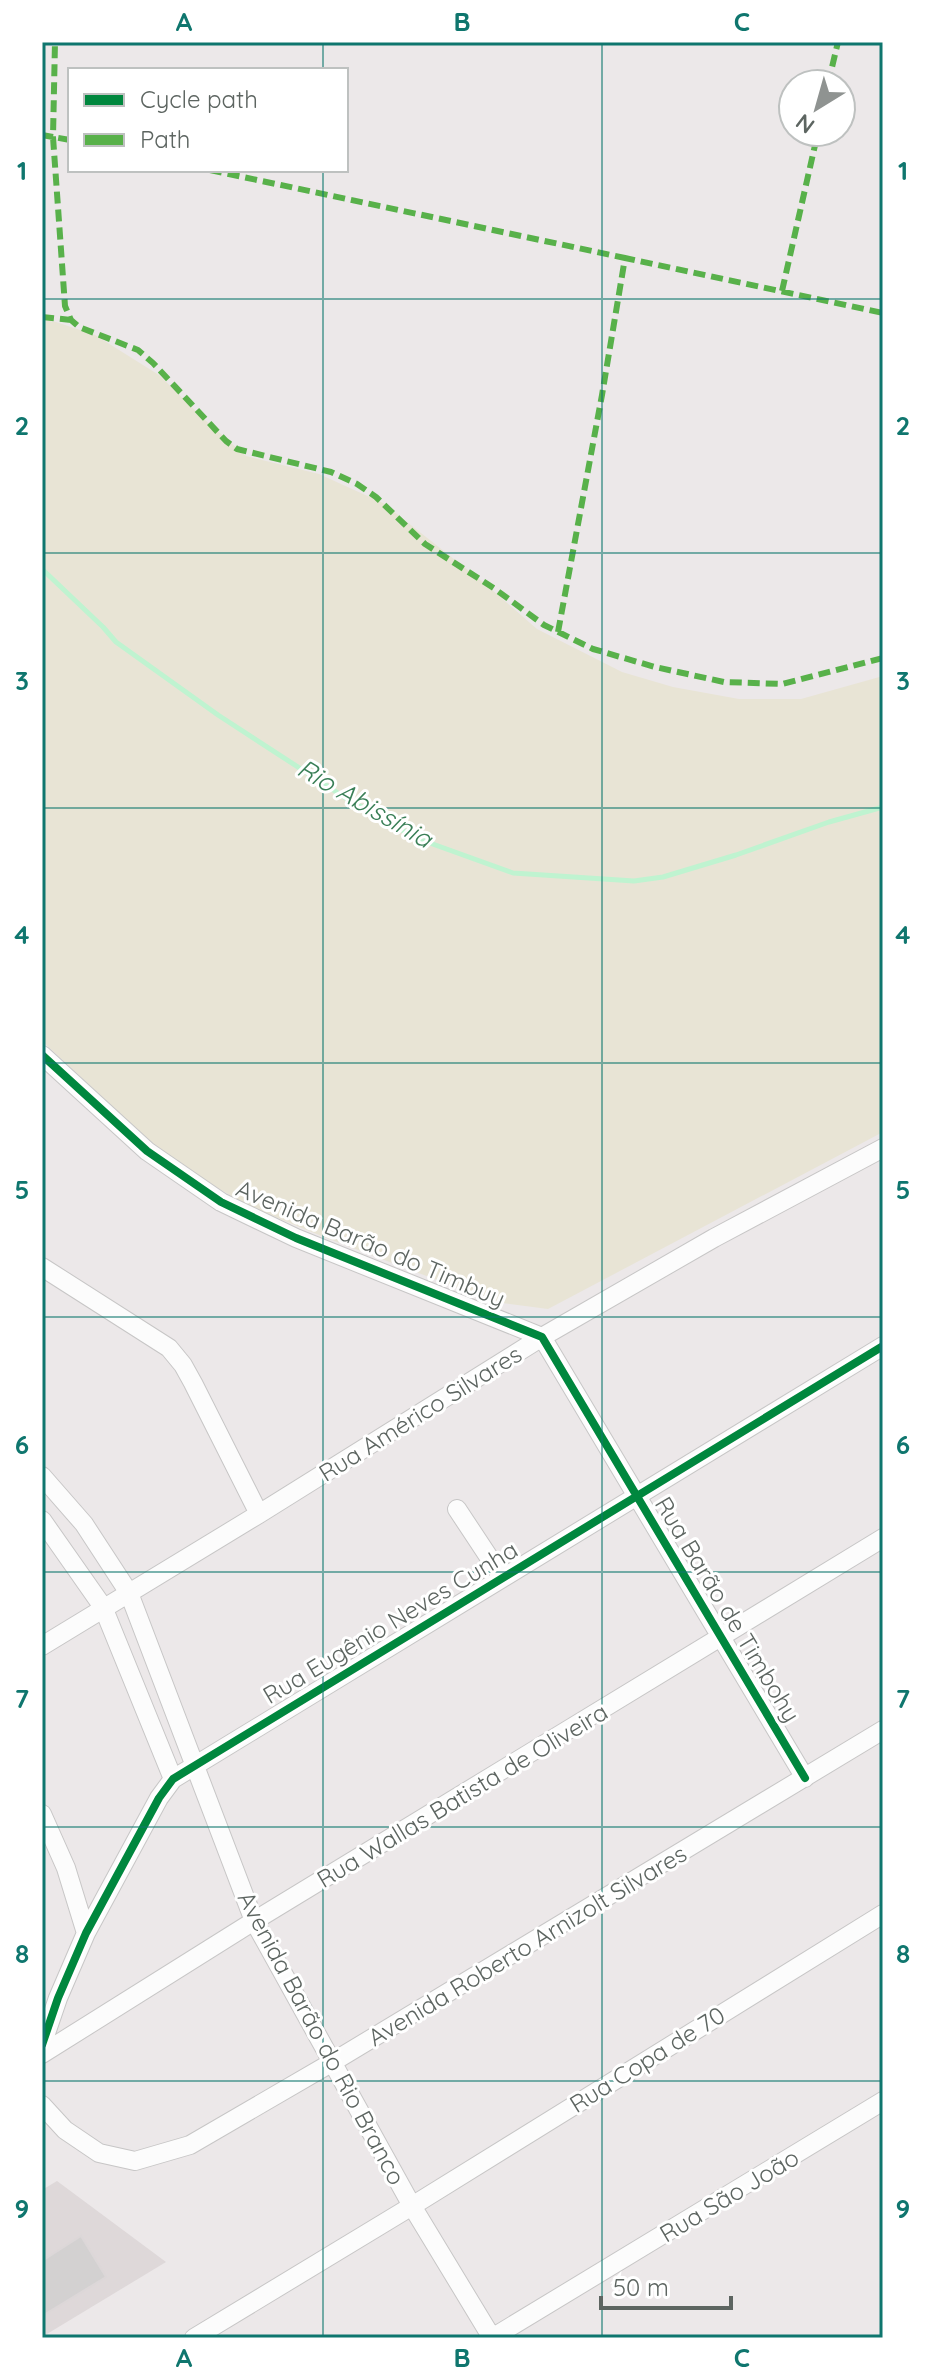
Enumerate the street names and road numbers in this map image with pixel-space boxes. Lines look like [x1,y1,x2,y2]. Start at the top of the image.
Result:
street label: Avenida Barão do Timbuy [232,1173,510,1313]
street label: Rua Américo Silvares [313,1338,527,1488]
street label: Rua Barão de Timbohy [649,1491,807,1727]
street label: Rua Eugênio Neves Cunha [257,1534,523,1710]
street label: Rua Wallas Batista de Oliveira [311,1696,613,1894]
street label: Avenida Roberto Arnizolt Silvares [362,1838,692,2052]
street label: Avenida Barão do Rio Branco [232,1886,412,2190]
street label: Rua Copa de 70 [564,1999,730,2119]
street label: Rua São João [654,2142,804,2248]

